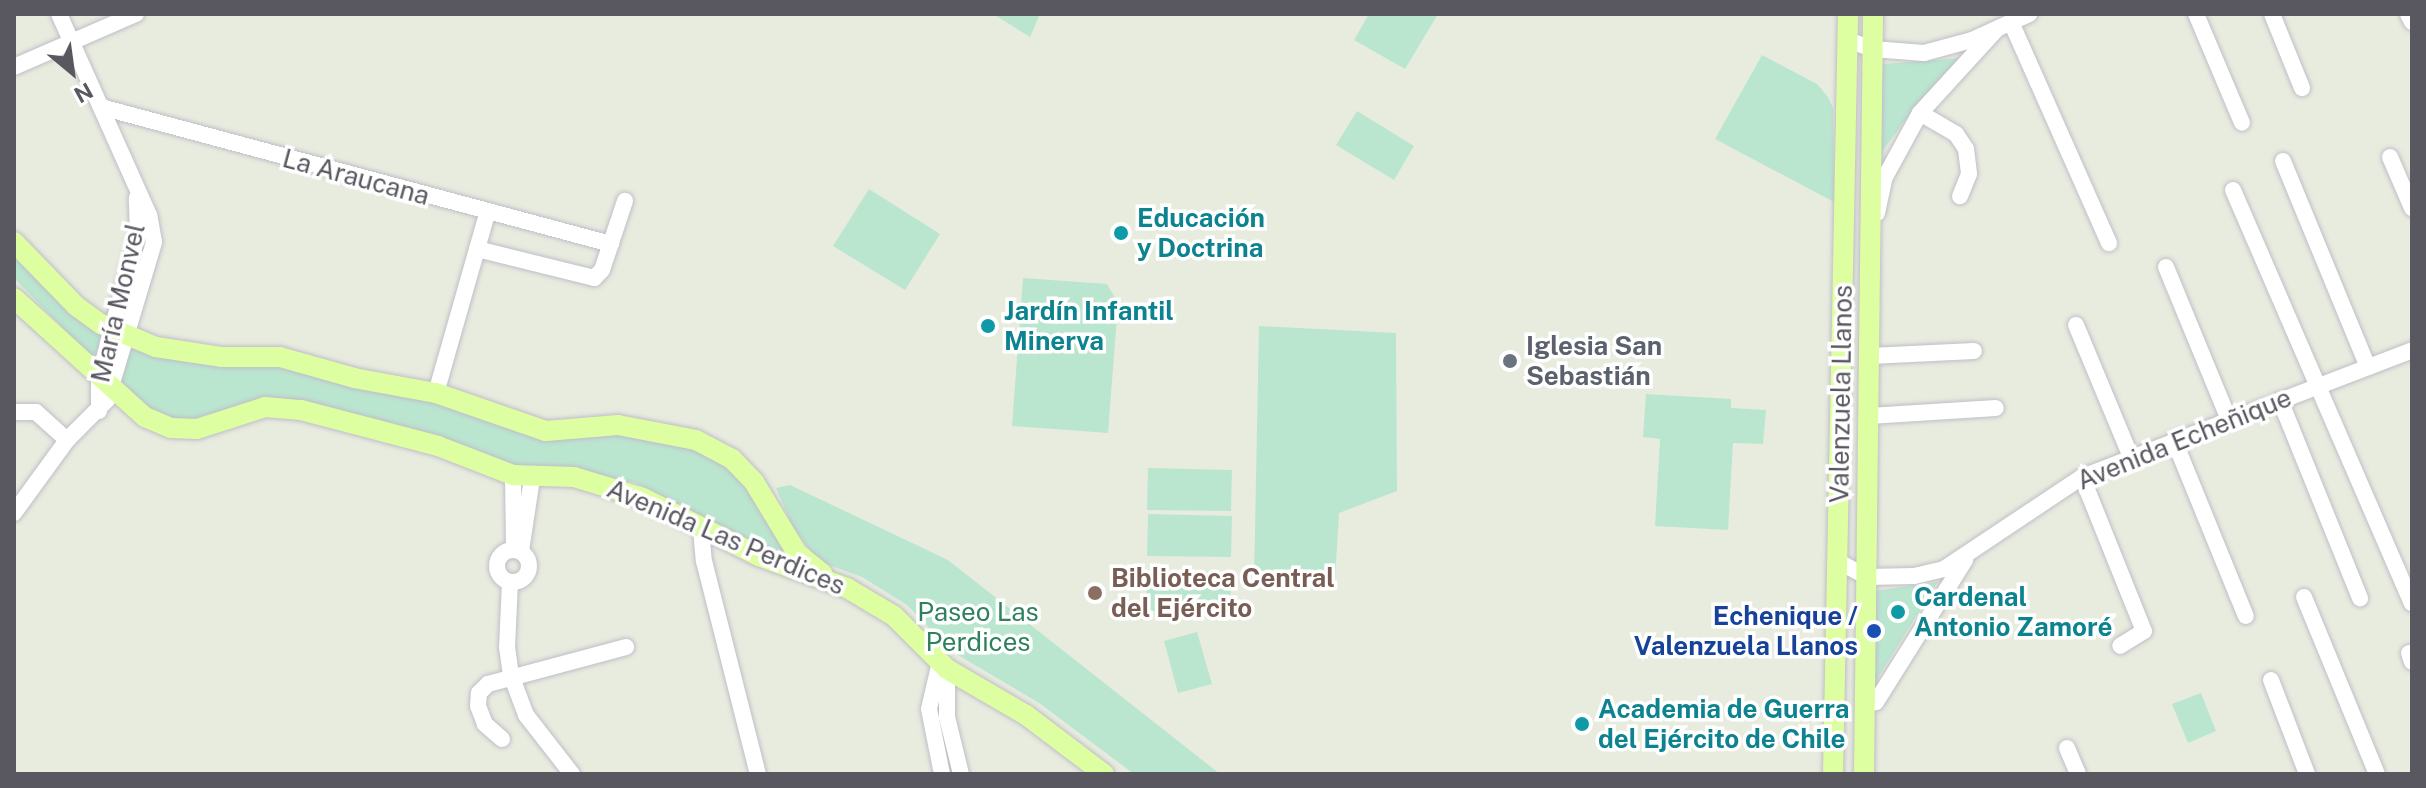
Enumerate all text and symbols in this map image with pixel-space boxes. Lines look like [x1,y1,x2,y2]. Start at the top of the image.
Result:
north arrow [32,32,112,112]
text: N [70,77,97,109]
street label: La Araucana [279,142,433,212]
place label: Educación y Doctrina [1137,202,1265,264]
street label: María Monvel [85,221,151,385]
marker: Educación y Doctrina [1112,224,1130,242]
street label: Valenzuela Llanos [1823,285,1859,503]
place label: Jardín Infantil Minerva [1004,295,1174,356]
marker: Jardín Infantil Minerva [979,317,997,335]
place label: Iglesia San Sebastián [1526,330,1662,392]
marker: Iglesia San Sebastián [1501,352,1519,370]
street label: Avenida Echeñique [2072,382,2296,496]
street label: Avenida Las Perdices [602,473,850,601]
place label: Biblioteca Central del Ejército [1111,562,1335,624]
place label: Cardenal Antonio Zamoré [1914,581,2113,642]
marker: Biblioteca Central del Ejército [1086,584,1104,602]
park label: Paseo Las Perdices [917,596,1039,658]
place label: Echenique / Valenzuela Llanos [1634,600,1858,662]
marker: Cardenal Antonio Zamoré [1889,603,1907,621]
marker: Echenique / Valenzuela Llanos [1865,622,1883,640]
place label: Academia de Guerra del Ejército de Chile [1598,693,1850,754]
marker: Academia de Guerra del Ejército de Chile [1573,715,1591,733]

